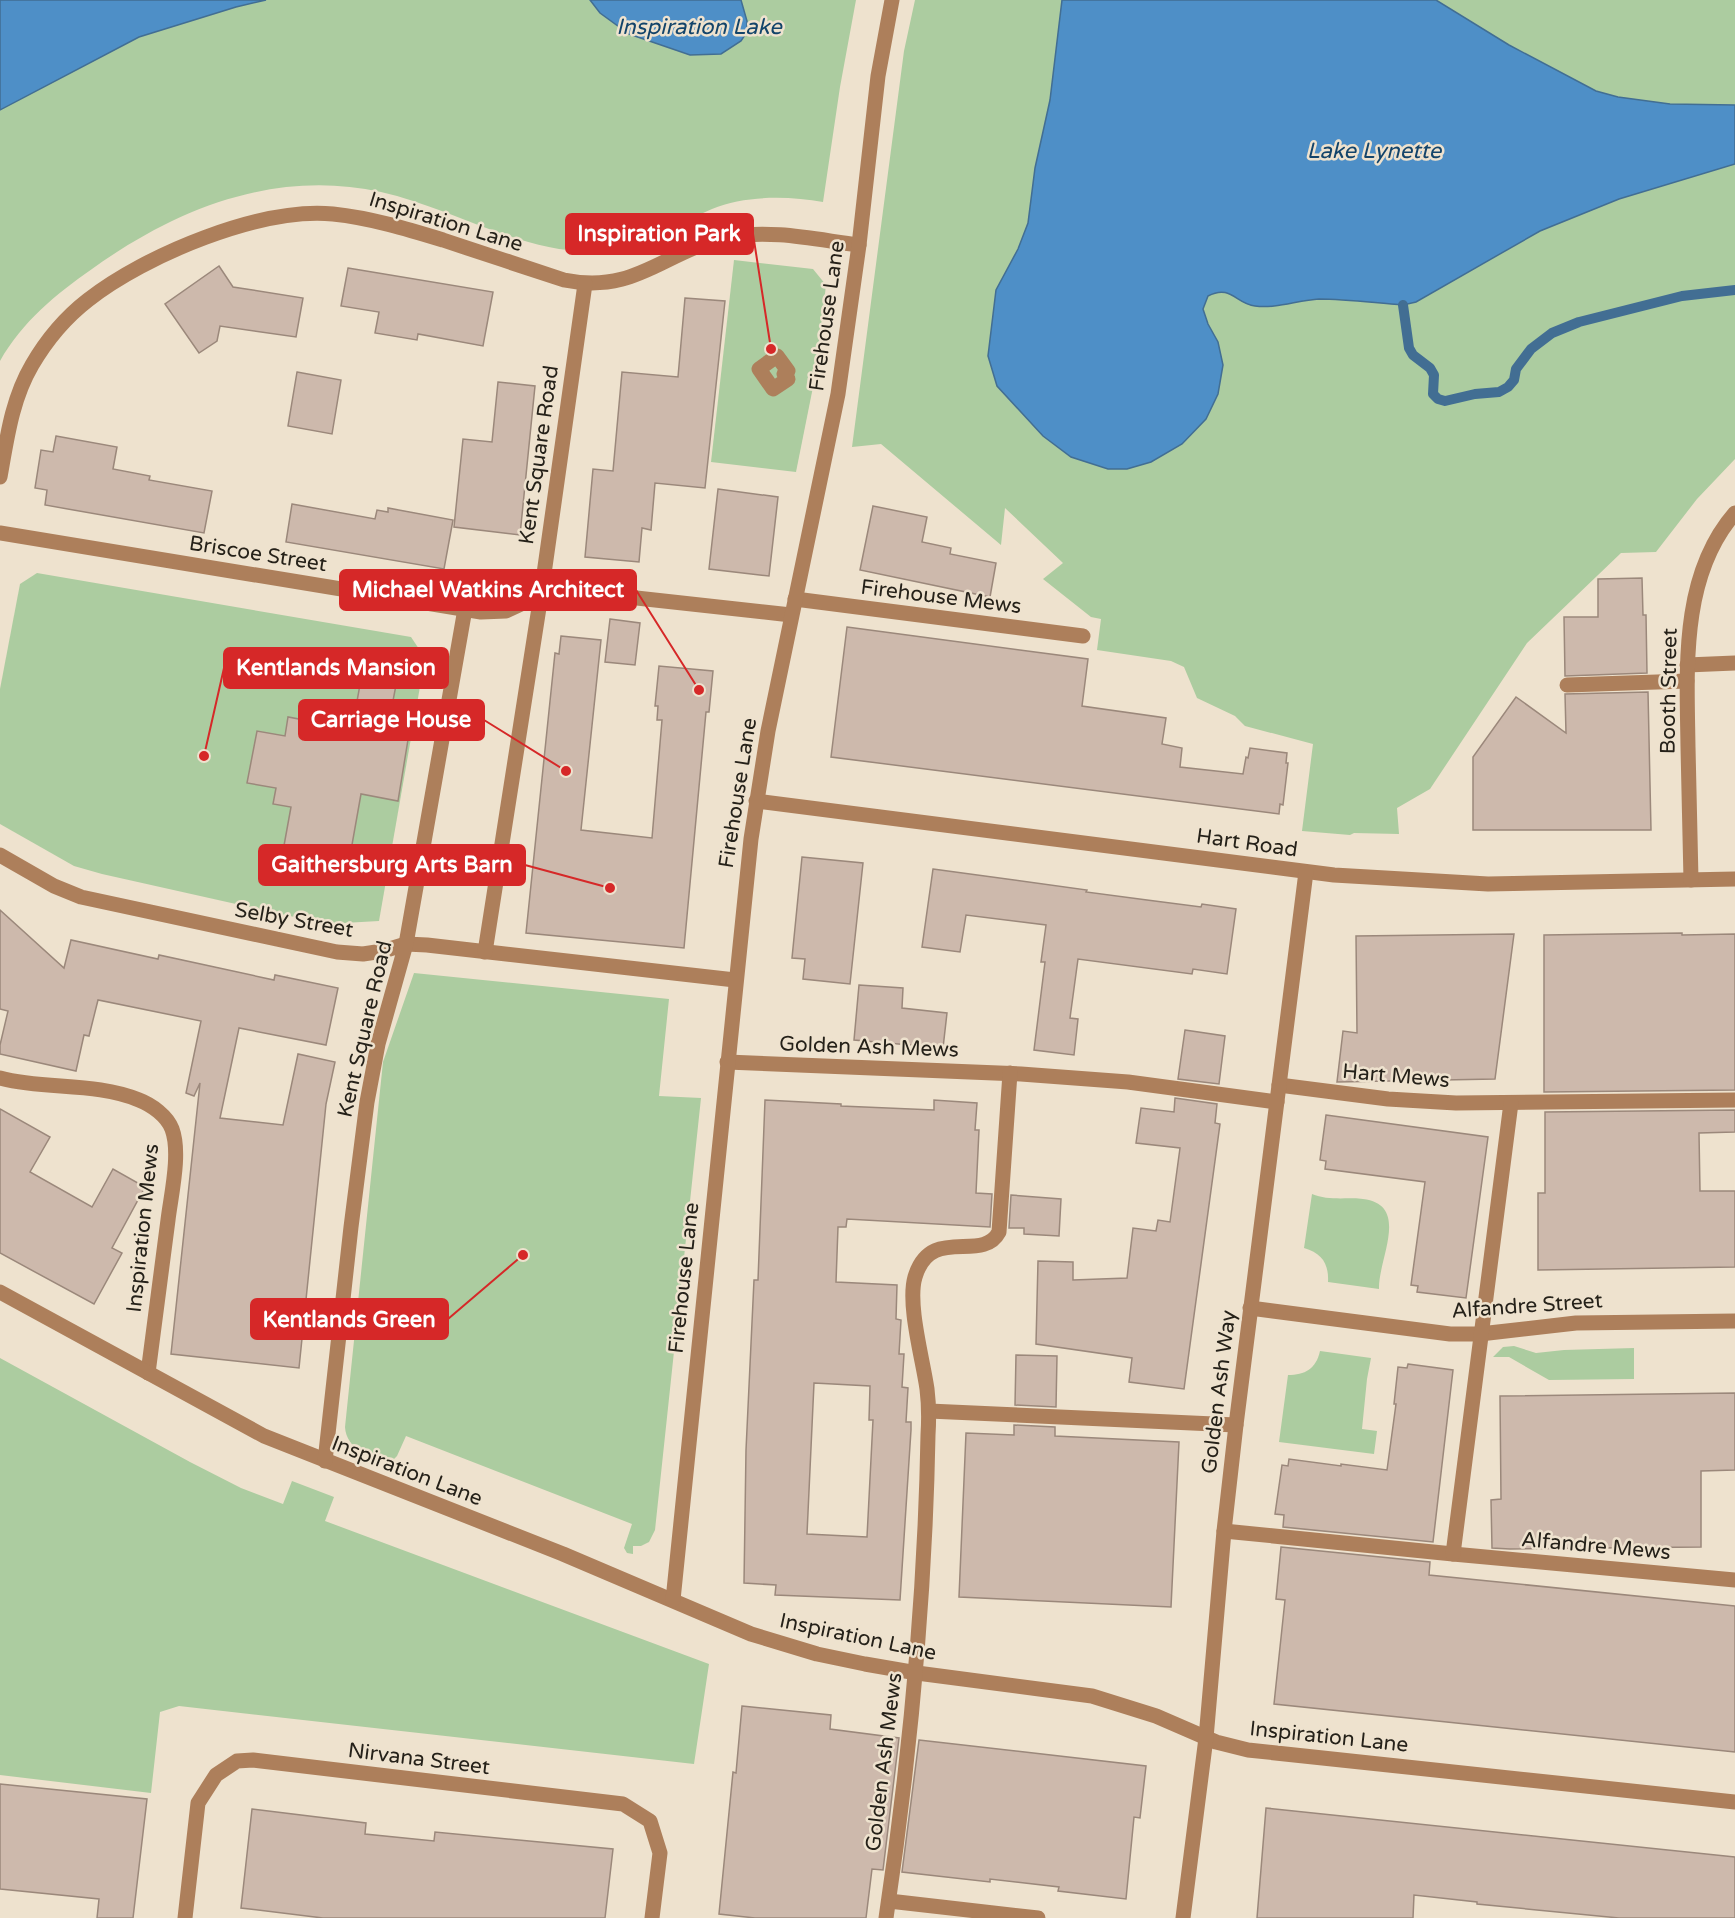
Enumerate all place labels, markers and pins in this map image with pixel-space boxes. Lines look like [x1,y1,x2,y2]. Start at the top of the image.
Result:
callout: Inspiration Park [566,214,753,254]
callout: Michael Watkins Architect [340,570,636,610]
callout: Kentlands Mansion [224,648,448,688]
callout: Carriage House [299,700,484,740]
callout: Gaithersburg Arts Barn [259,845,525,885]
callout: Kentlands Green [251,1299,448,1339]

